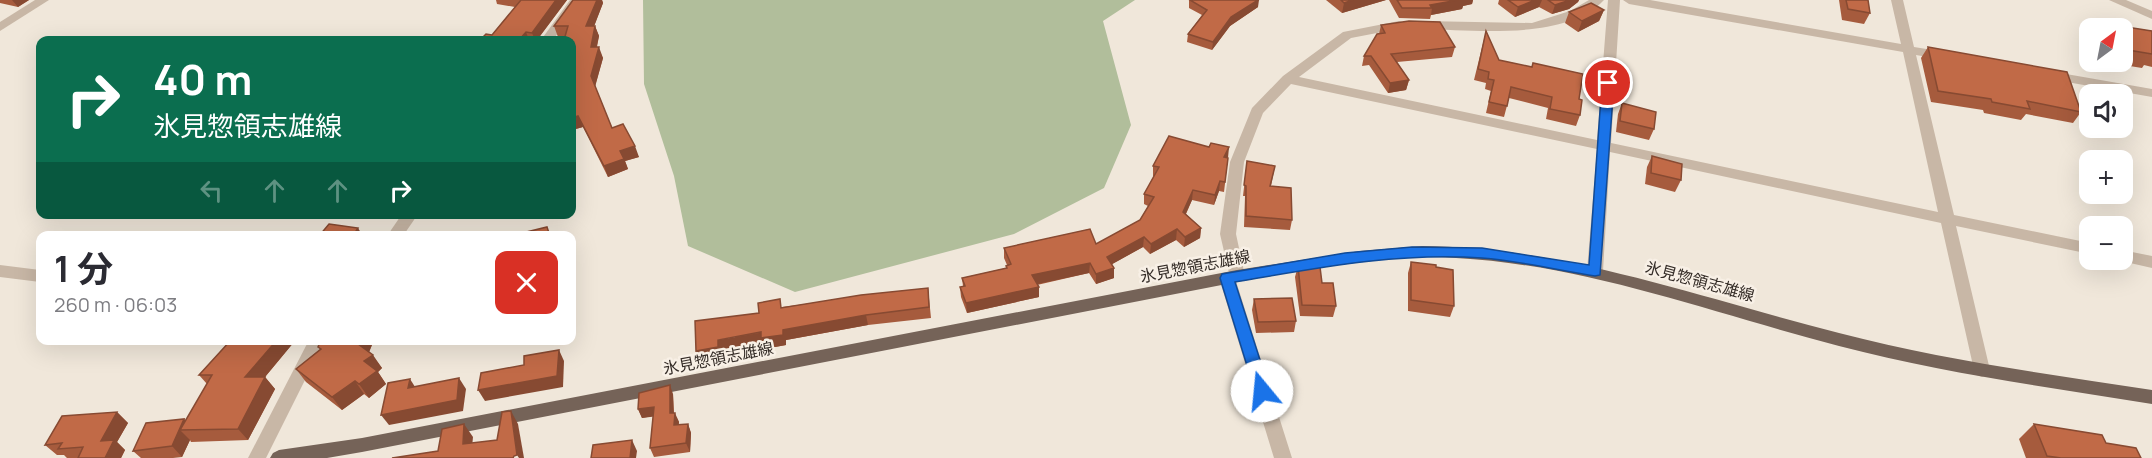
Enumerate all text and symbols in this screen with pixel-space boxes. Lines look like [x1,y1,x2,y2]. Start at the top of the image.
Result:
north arrow [2079,18,2133,72]
map controls [2079,18,2133,270]
text: 40 m [153,50,252,108]
pin [1582,57,1633,108]
icon: right [54,60,132,138]
icon: arrive [1591,66,1624,99]
button: sound [2079,84,2133,138]
text: 氷見惣領志雄線 [153,107,342,144]
button: + [2079,150,2133,204]
icon: left [195,174,228,207]
icon: ahead [258,174,291,207]
icon: ahead [321,174,354,207]
icon: right [384,174,417,207]
button: − [2079,216,2133,270]
text: 1 分 [54,244,113,293]
street label: 氷見惣領志雄線 [1138,245,1252,287]
button: close [495,251,558,314]
street label: 氷見惣領志雄線 [1643,256,1757,306]
text: 260 m · 06:03 [54,291,177,318]
street label: 氷見惣領志雄線 [661,337,775,379]
position arrow [1230,359,1294,423]

